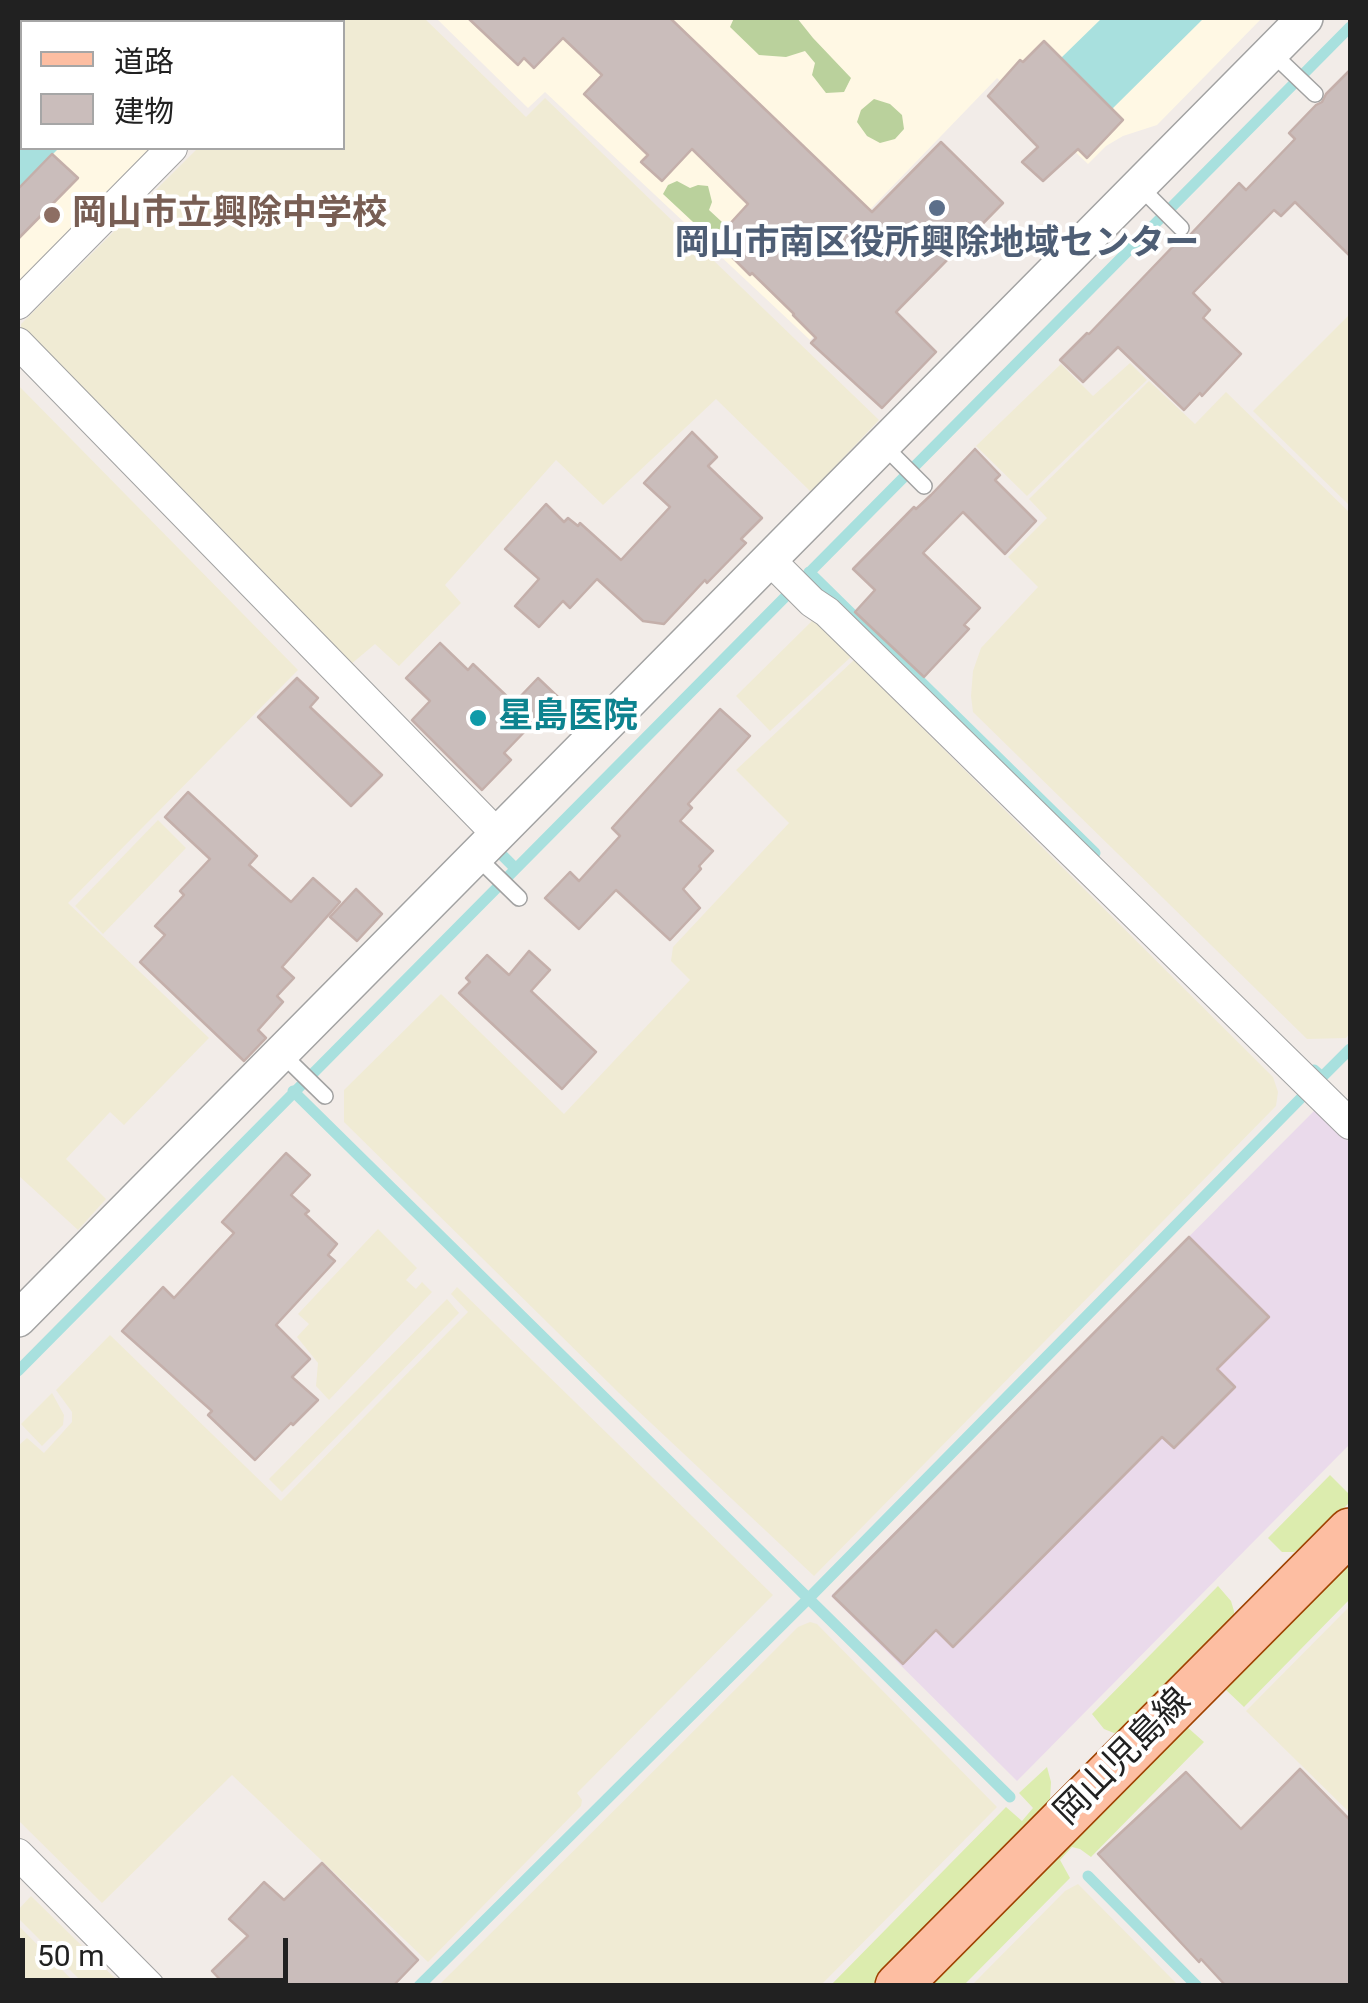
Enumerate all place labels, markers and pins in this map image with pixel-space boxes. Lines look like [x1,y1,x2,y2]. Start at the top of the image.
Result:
place label: 岡山市立興除中学校 [72,194,387,236]
marker: 岡山市南区役所興除地域センター [926,197,948,219]
marker: 岡山市立興除中学校 [41,204,63,226]
place label: 岡山市南区役所興除地域センター [675,224,1199,266]
place label: 星島医院 [498,697,638,739]
marker: 星島医院 [467,707,489,729]

